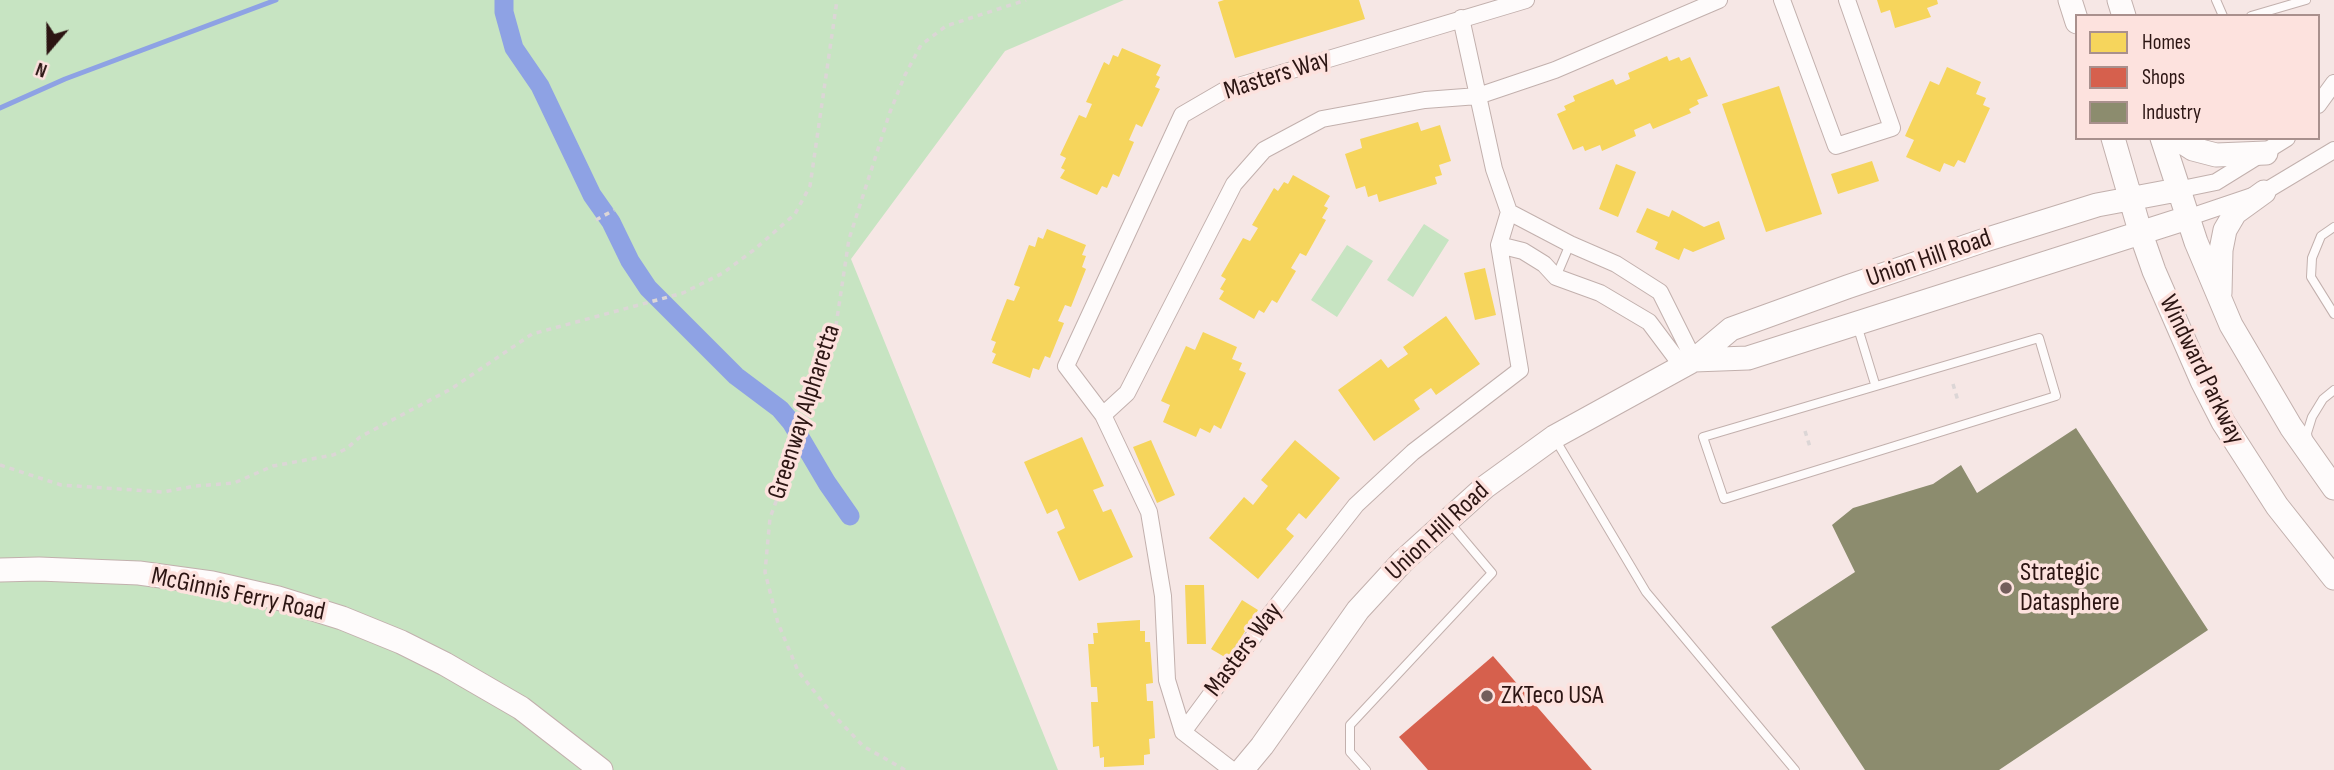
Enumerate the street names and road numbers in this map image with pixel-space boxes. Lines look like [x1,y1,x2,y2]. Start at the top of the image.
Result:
street label: Masters Way [1220,44,1334,108]
street label: Union Hill Road [1862,223,1996,295]
street label: Windward Parkway [2151,290,2251,450]
street label: Greenway Alpharetta [762,321,848,503]
street label: Union Hill Road [1380,476,1496,588]
street label: McGinnis Ferry Road [148,561,328,629]
street label: Masters Way [1199,597,1289,703]

